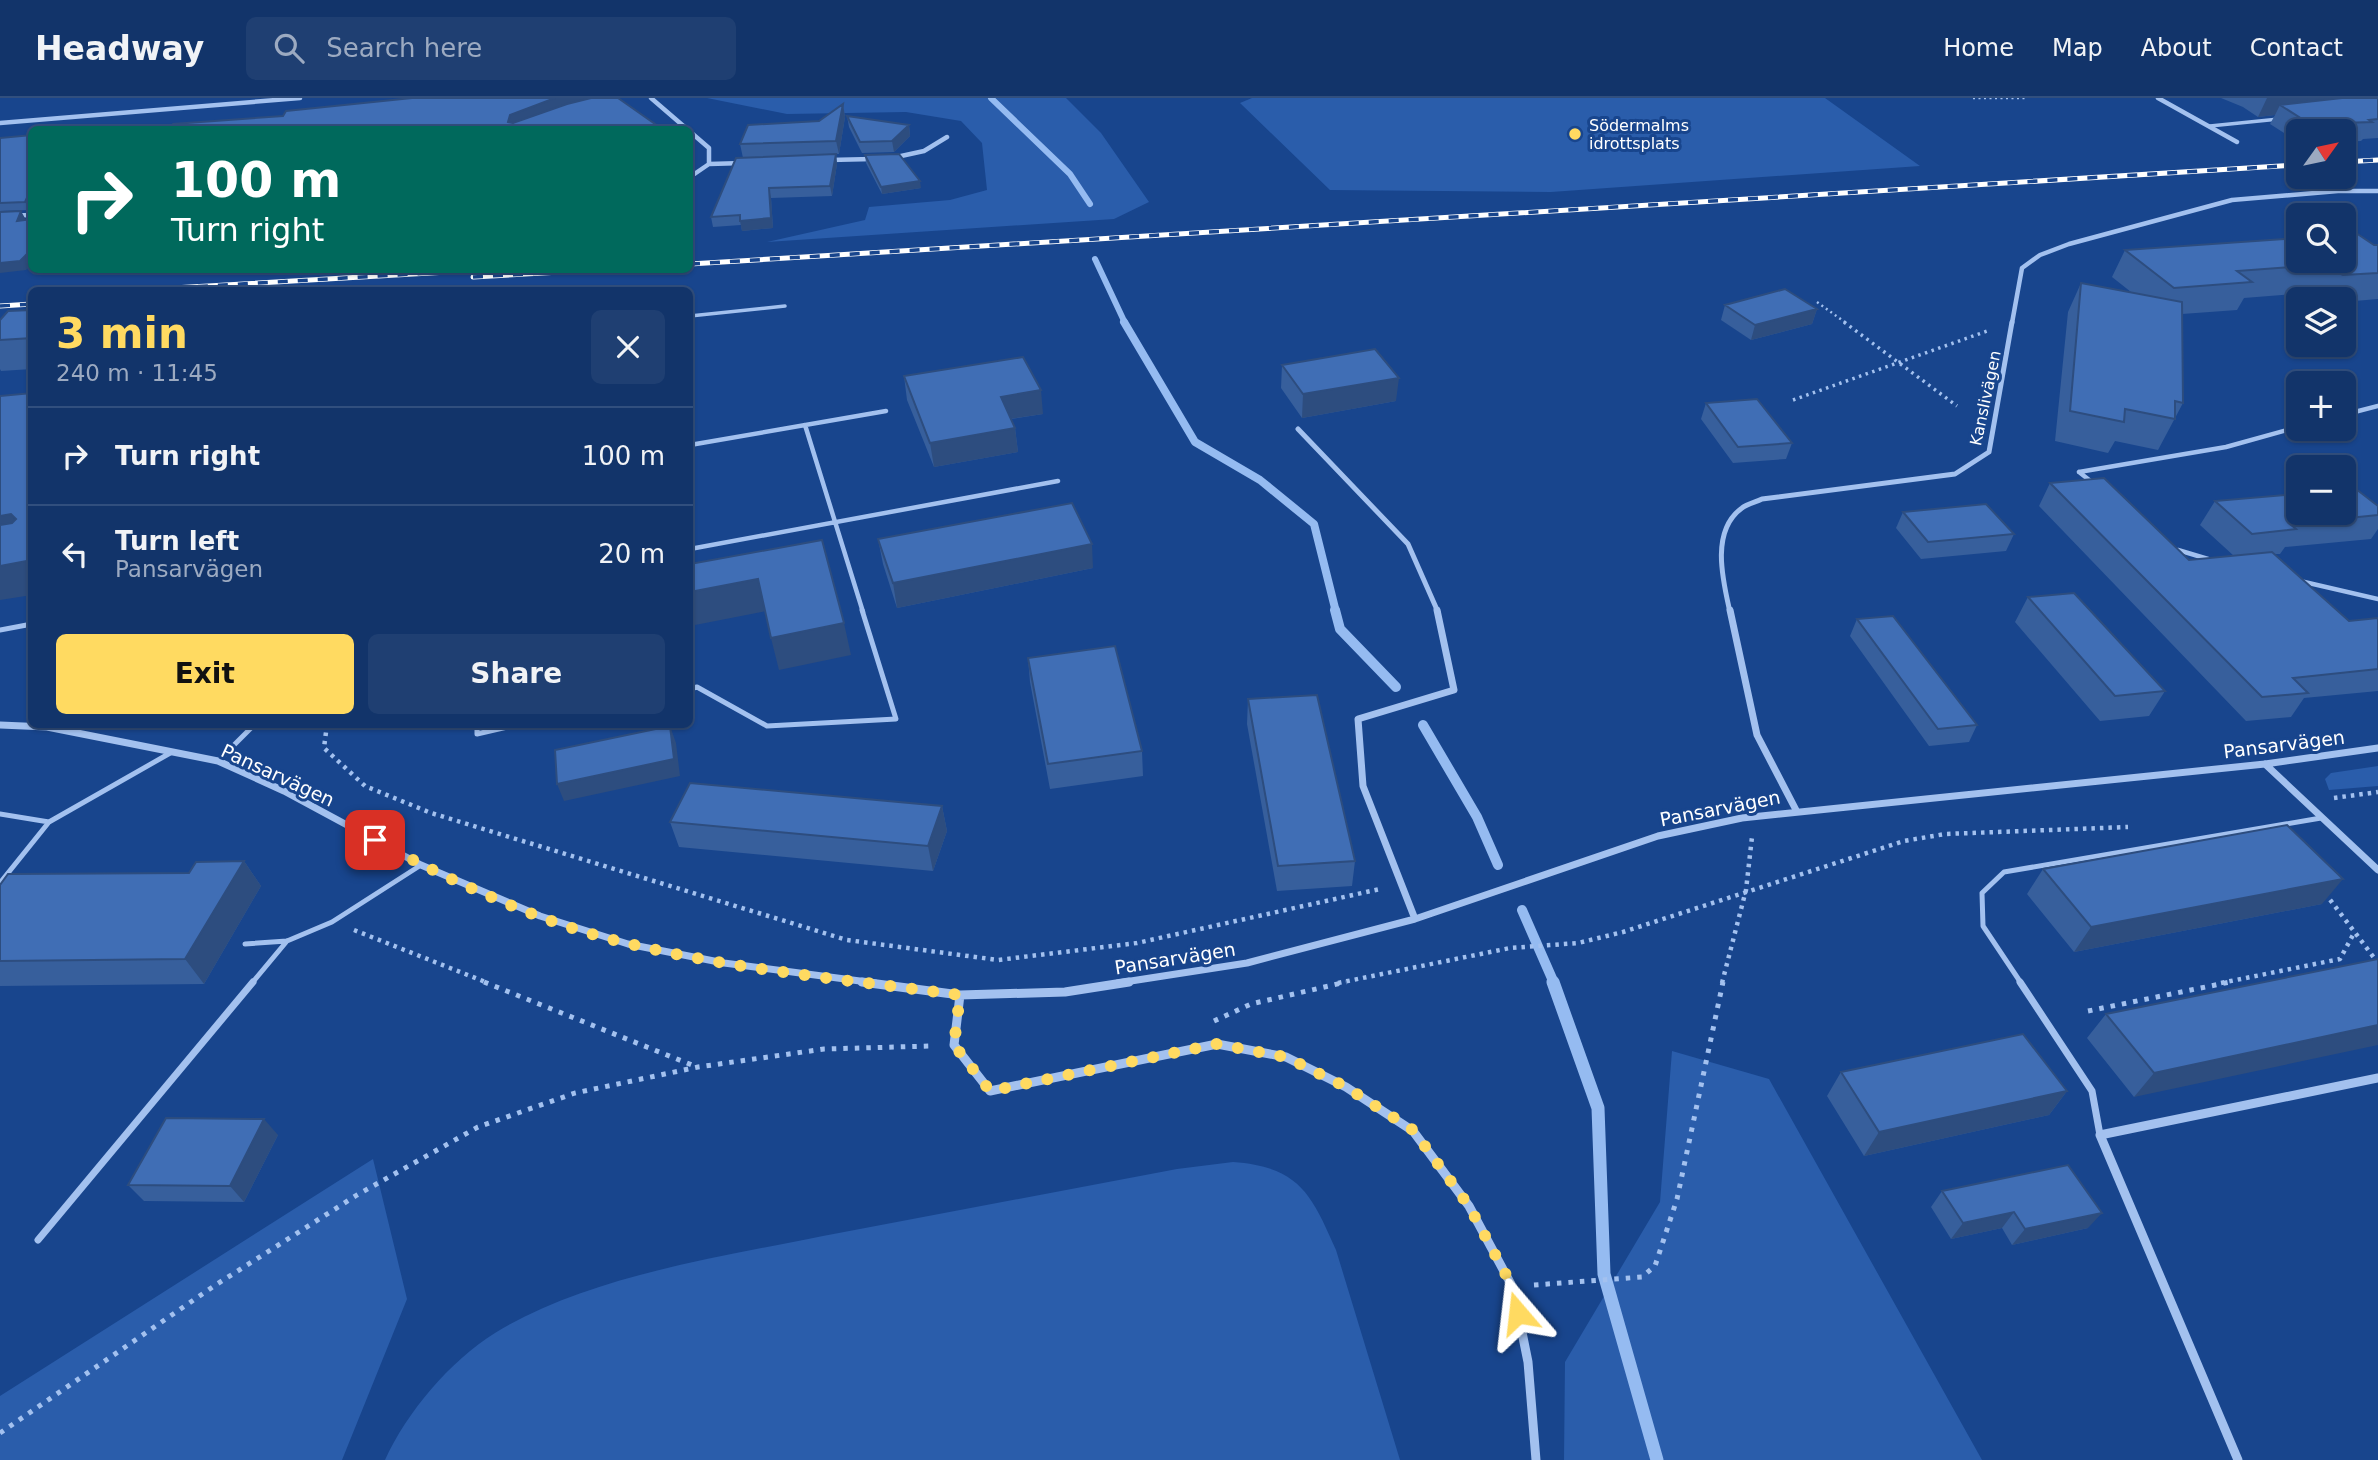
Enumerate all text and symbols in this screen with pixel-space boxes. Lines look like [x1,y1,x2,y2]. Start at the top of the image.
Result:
search box [246,17,736,80]
text: Headway [35,29,204,68]
icon: search [270,29,308,67]
text: Search here [326,33,482,63]
text: Home [1943,34,2014,62]
text: Map [2052,34,2103,62]
text: About [2141,34,2212,62]
text: Contact [2250,34,2343,62]
place label: Södermalms idrottsplats [1589,116,1689,153]
north arrow [2286,119,2356,189]
map controls [2286,119,2356,525]
marker: Södermalms idrottsplats [1567,126,1583,142]
text: 100 m [171,152,341,209]
icon: right [56,154,147,245]
button: search [2286,203,2356,273]
text: Turn right [171,211,324,249]
button: layers [2286,287,2356,357]
text: 3 min [56,309,188,358]
button: close [591,310,665,384]
street label: Kanslivägen [1966,349,2005,447]
text: 240 m · 11:45 [56,360,218,386]
button: + [2286,371,2356,441]
icon: right [56,437,94,475]
text: Turn right [115,441,260,471]
text: 100 m [582,441,665,471]
button: − [2286,455,2356,525]
text: Turn left [115,526,239,556]
icon: left [56,535,94,573]
text: 20 m [598,539,665,569]
text: Pansarvägen [115,556,263,582]
button: Exit [56,634,354,714]
button: Share [368,634,665,714]
street label: Pansarvägen [2222,726,2346,762]
street label: Pansarvägen [218,739,338,811]
street label: Pansarvägen [1658,786,1782,830]
pin [345,810,405,870]
icon: arrive [356,821,394,859]
street label: Pansarvägen [1113,938,1237,978]
position arrow [1481,1276,1555,1350]

